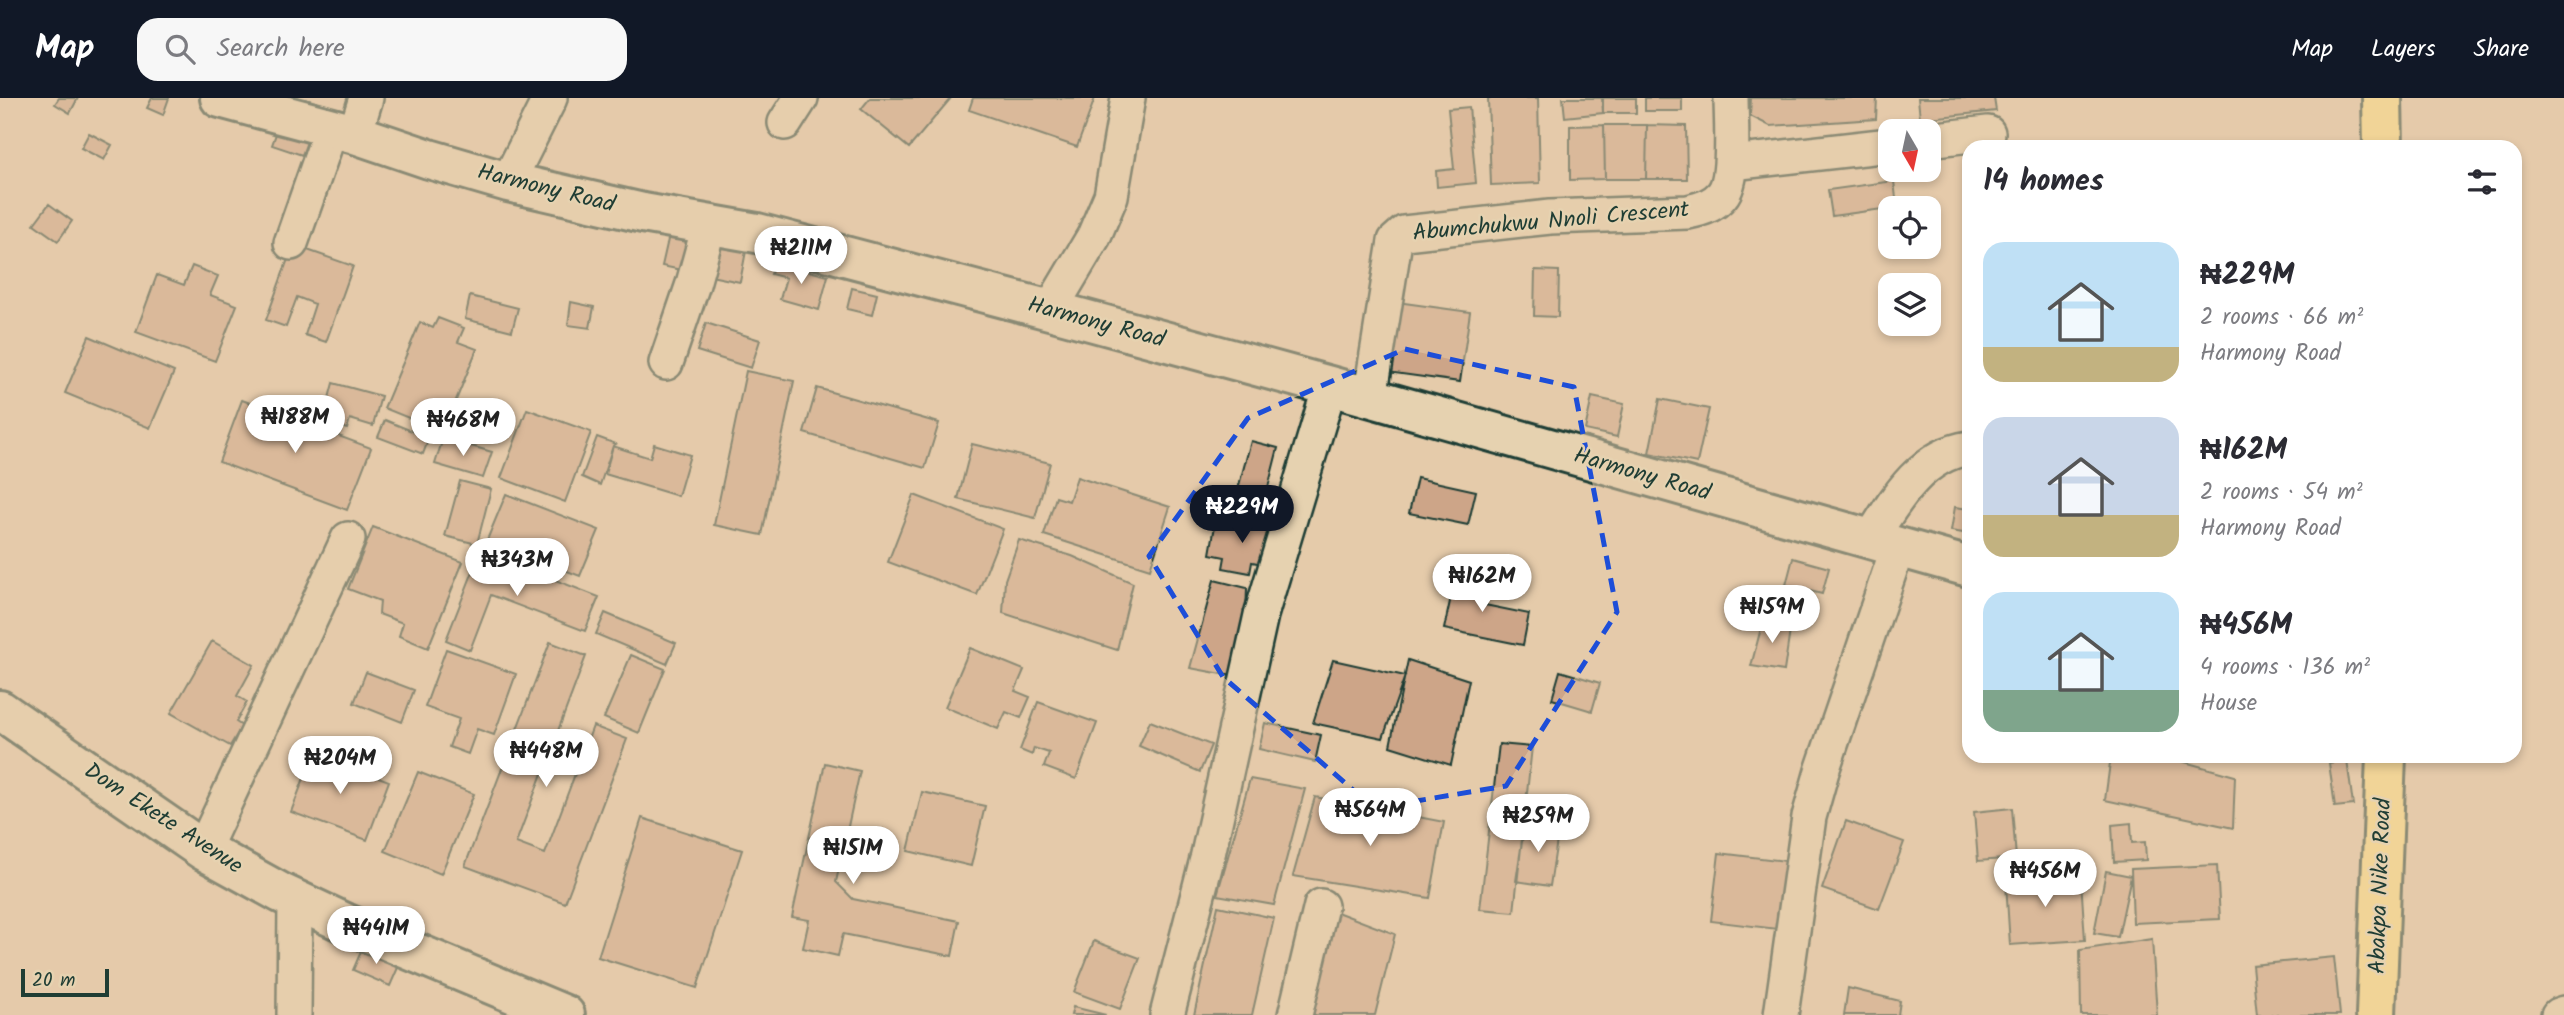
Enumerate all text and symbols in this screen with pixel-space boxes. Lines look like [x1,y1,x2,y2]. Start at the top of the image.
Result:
search box [137,18,627,81]
text: Map [35,23,95,76]
text: Search here [217,28,345,70]
icon: search [161,30,199,68]
text: Map [2291,30,2333,69]
text: Layers [2371,30,2435,69]
text: Share [2473,30,2529,69]
north arrow [1878,119,1941,182]
map controls [1878,119,1941,336]
street label: Harmony Road [473,154,619,224]
text: 14 homes [1983,158,2104,206]
icon: filters [2463,163,2501,201]
street label: Abumchukwu Nnoli Crescent [1411,192,1692,252]
button: locate [1878,196,1941,259]
pin: ₦211M [752,226,850,286]
text: ₦211M [770,231,832,267]
text: ₦229M [2200,252,2295,300]
icon: home [2039,270,2123,354]
button: layers [1878,273,1941,336]
street label: Harmony Road [1023,287,1169,359]
text: 2 rooms · 66 m² [2200,300,2363,336]
text: Harmony Road [2200,336,2341,372]
pin: ₦188M [246,396,344,455]
pin: ₦468M [414,398,512,458]
text: ₦188M [261,400,329,436]
text: ₦468M [427,403,499,439]
text: ₦162M [2200,427,2287,475]
street label: Harmony Road [1569,438,1715,512]
icon: home [2039,445,2123,529]
text: 2 rooms · 54 m² [2200,475,2363,511]
pin: ₦229M [1193,486,1291,545]
text: ₦229M [1206,490,1278,526]
text: Harmony Road [2200,511,2341,547]
pin: ₦343M [468,538,566,598]
text: ₦343M [481,543,553,579]
pin: ₦162M [1433,554,1531,614]
text: ₦162M [1449,559,1515,595]
pin: ₦159M [1723,586,1821,645]
text: ₦159M [1740,590,1804,626]
text: ₦456M [2200,602,2292,650]
icon: home [2039,620,2123,704]
text: 4 rooms · 136 m² [2200,650,2370,686]
text: House [2200,686,2257,722]
pin: ₦448M [497,730,595,789]
text: ₦448M [510,734,582,770]
pin: ₦204M [291,736,389,796]
text: ₦204M [304,741,376,777]
street label: Dom Ekete Avenue [76,754,250,884]
pin: ₦564M [1321,788,1419,848]
text: ₦564M [1335,793,1405,829]
pin: ₦259M [1489,794,1587,854]
street label: Abakpa Nike Road [2360,797,2402,975]
text: ₦259M [1503,799,1573,835]
pin: ₦151M [804,826,902,886]
text: ₦151M [823,831,883,867]
pin: ₦456M [1996,850,2094,909]
text: ₦456M [2010,854,2080,890]
pin: ₦441M [327,906,425,966]
text: ₦441M [343,911,409,947]
scale bar [21,966,108,998]
text: 20 m [32,966,75,996]

